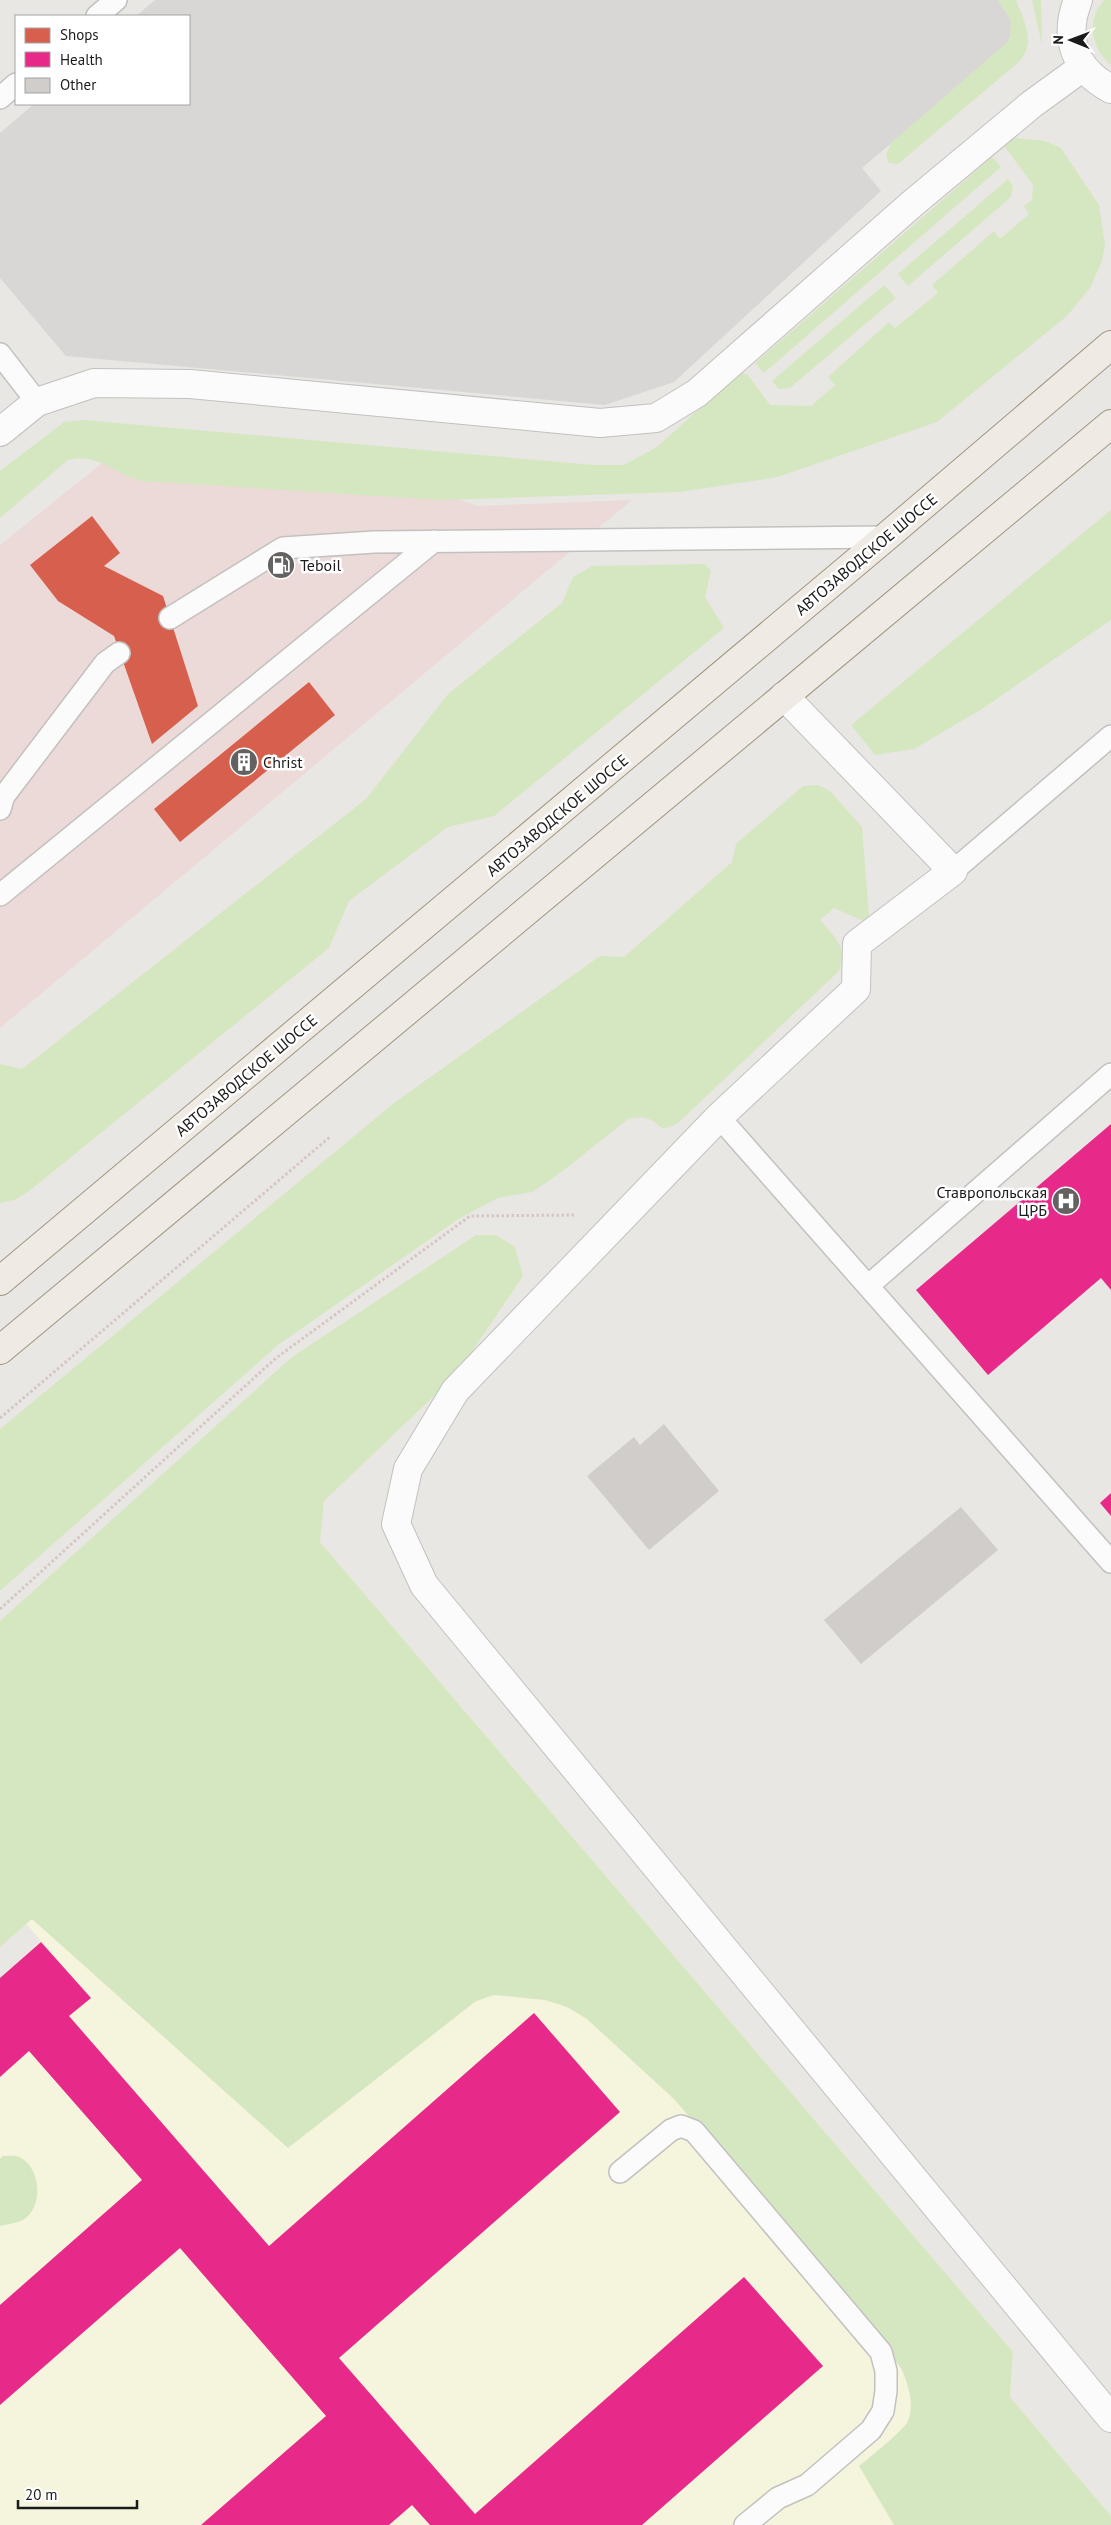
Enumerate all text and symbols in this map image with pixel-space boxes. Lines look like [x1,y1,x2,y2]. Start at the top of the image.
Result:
legend [15,15,190,105]
north arrow [1046,15,1096,65]
text: Shops [60,25,99,44]
text: N [1049,35,1067,45]
text: Health [60,50,103,69]
text: Other [60,75,96,94]
street label: АВТОЗАВОДСКОЕ ШОССЕ [791,489,941,619]
fuel station icon: Teboil [266,550,296,580]
place label: Teboil [300,555,341,575]
building icon: Christ [229,747,259,777]
street label: АВТОЗАВОДСКОЕ ШОССЕ [482,750,632,880]
place label: Christ [263,752,303,772]
street label: АВТОЗАВОДСКОЕ ШОССЕ [171,1010,321,1140]
place label: Ставропольская ЦРБ [937,1182,1047,1220]
hospital icon: Ставропольская ЦРБ [1051,1186,1081,1216]
scale bar [18,2478,136,2510]
text: 20 m [25,2485,58,2504]

